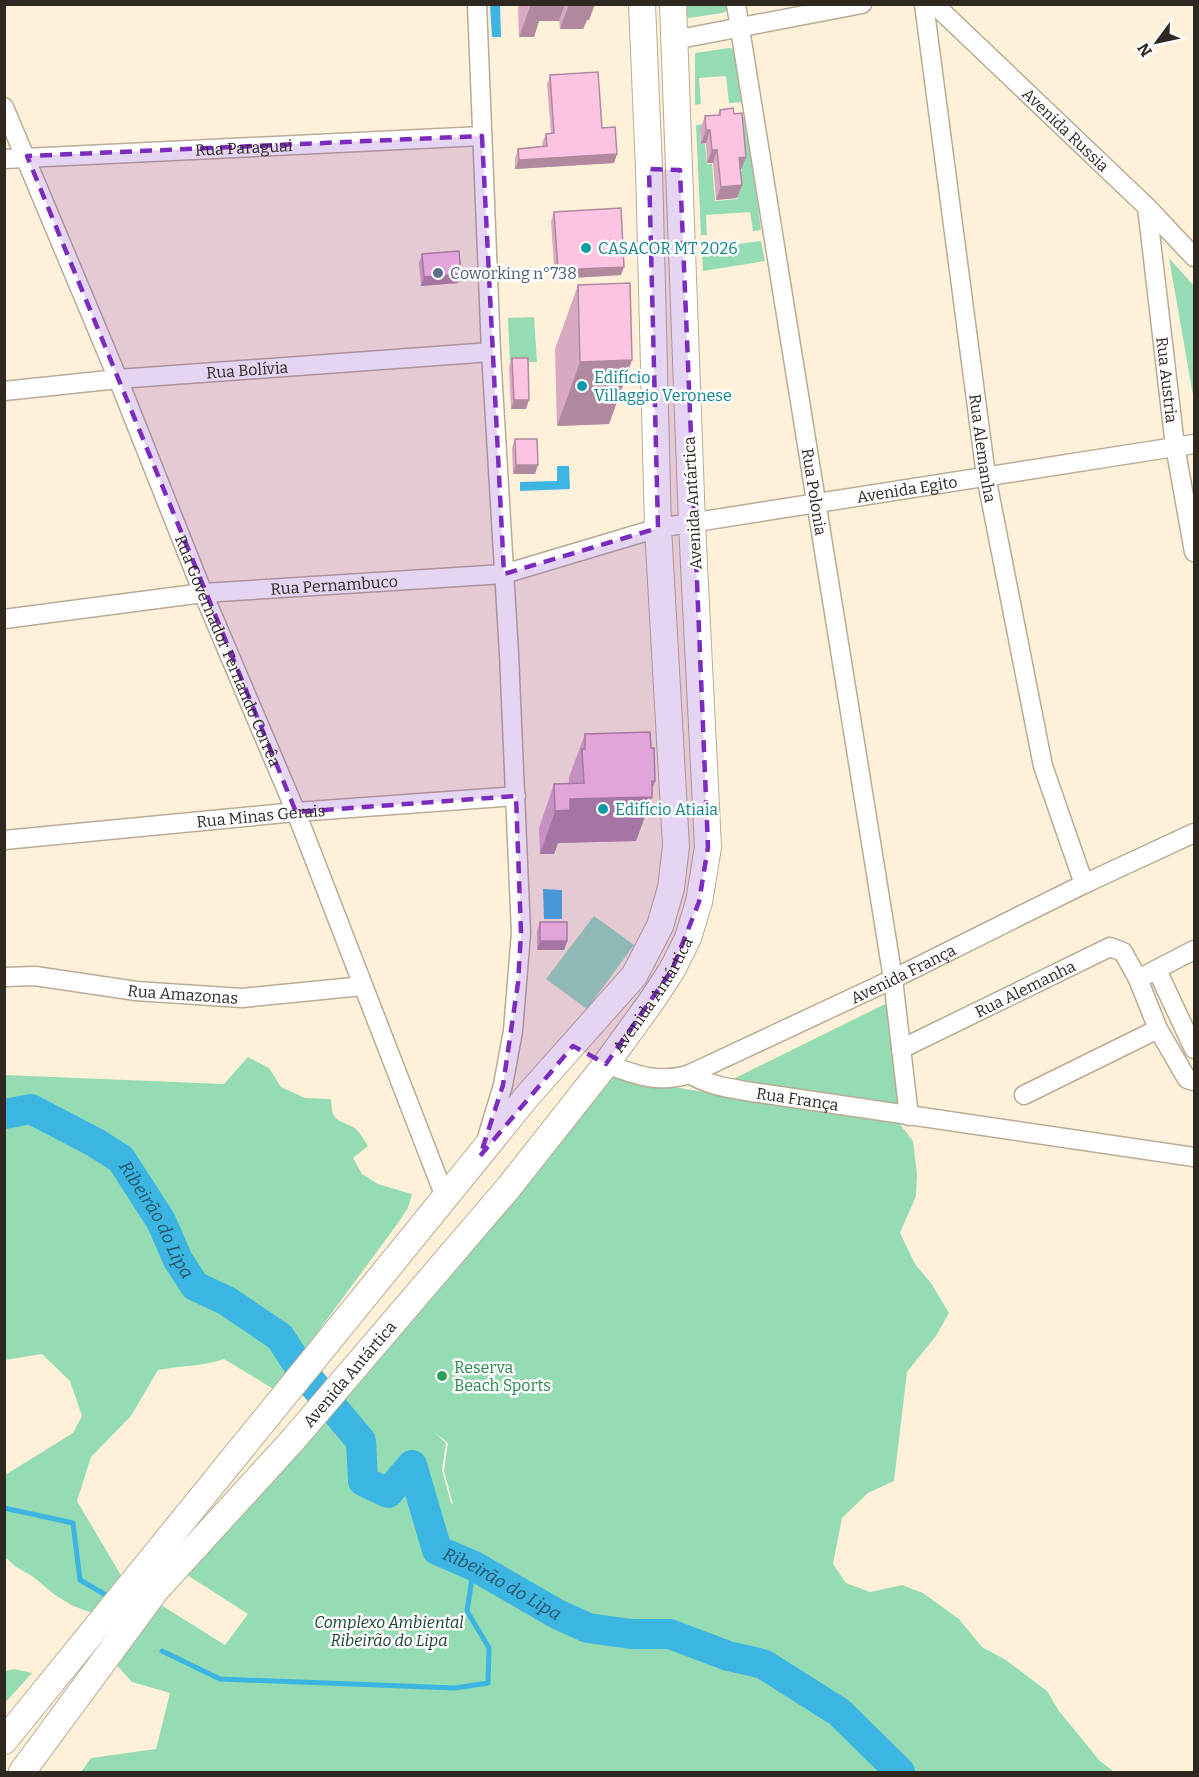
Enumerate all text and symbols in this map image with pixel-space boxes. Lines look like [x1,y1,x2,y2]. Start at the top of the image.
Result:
north arrow [1127,12,1187,72]
text: N [1134,40,1156,60]
street label: Avenida Russia [1018,84,1113,176]
street label: Rua Paraguai [194,136,293,160]
place label: CASACOR MT 2026 [598,239,738,258]
marker: CASACOR MT 2026 [579,241,593,255]
place label: Coworking n°738 [450,264,577,283]
marker: Coworking n°738 [431,266,445,280]
street label: Rua Austria [1152,336,1181,424]
street label: Rua Bolívia [205,358,289,383]
place label: Edifício Villaggio Veronese [594,368,732,405]
marker: Edifício Villaggio Veronese [575,379,589,393]
street label: Rua Alemanha [965,393,1000,504]
street label: Avenida Antártica [680,436,705,570]
street label: Rua Polonia [798,447,830,537]
street label: Avenida Egito [855,472,959,507]
street label: Rua Governador Fernando Corrêa [171,532,285,770]
street label: Rua Pernambuco [270,572,398,599]
place label: Edifício Atiaia [615,800,718,819]
street label: Rua Minas Gerais [196,801,326,831]
marker: Edifício Atiaia [596,802,610,816]
street label: Avenida Antártica [609,934,697,1056]
street label: Avenida França [848,940,959,1008]
street label: Rua Alemanha [972,956,1079,1021]
street label: Rua Amazonas [126,981,239,1008]
street label: Rua França [755,1084,840,1115]
water label: Ribeirão do Lipa [114,1157,198,1283]
street label: Avenida Antártica [299,1317,400,1431]
place label: Reserva Beach Sports [454,1358,551,1395]
marker: Reserva Beach Sports [435,1369,449,1383]
water label: Ribeirão do Lipa [439,1543,565,1625]
park label: Complexo Ambiental Ribeirão do Lipa [314,1613,464,1650]

